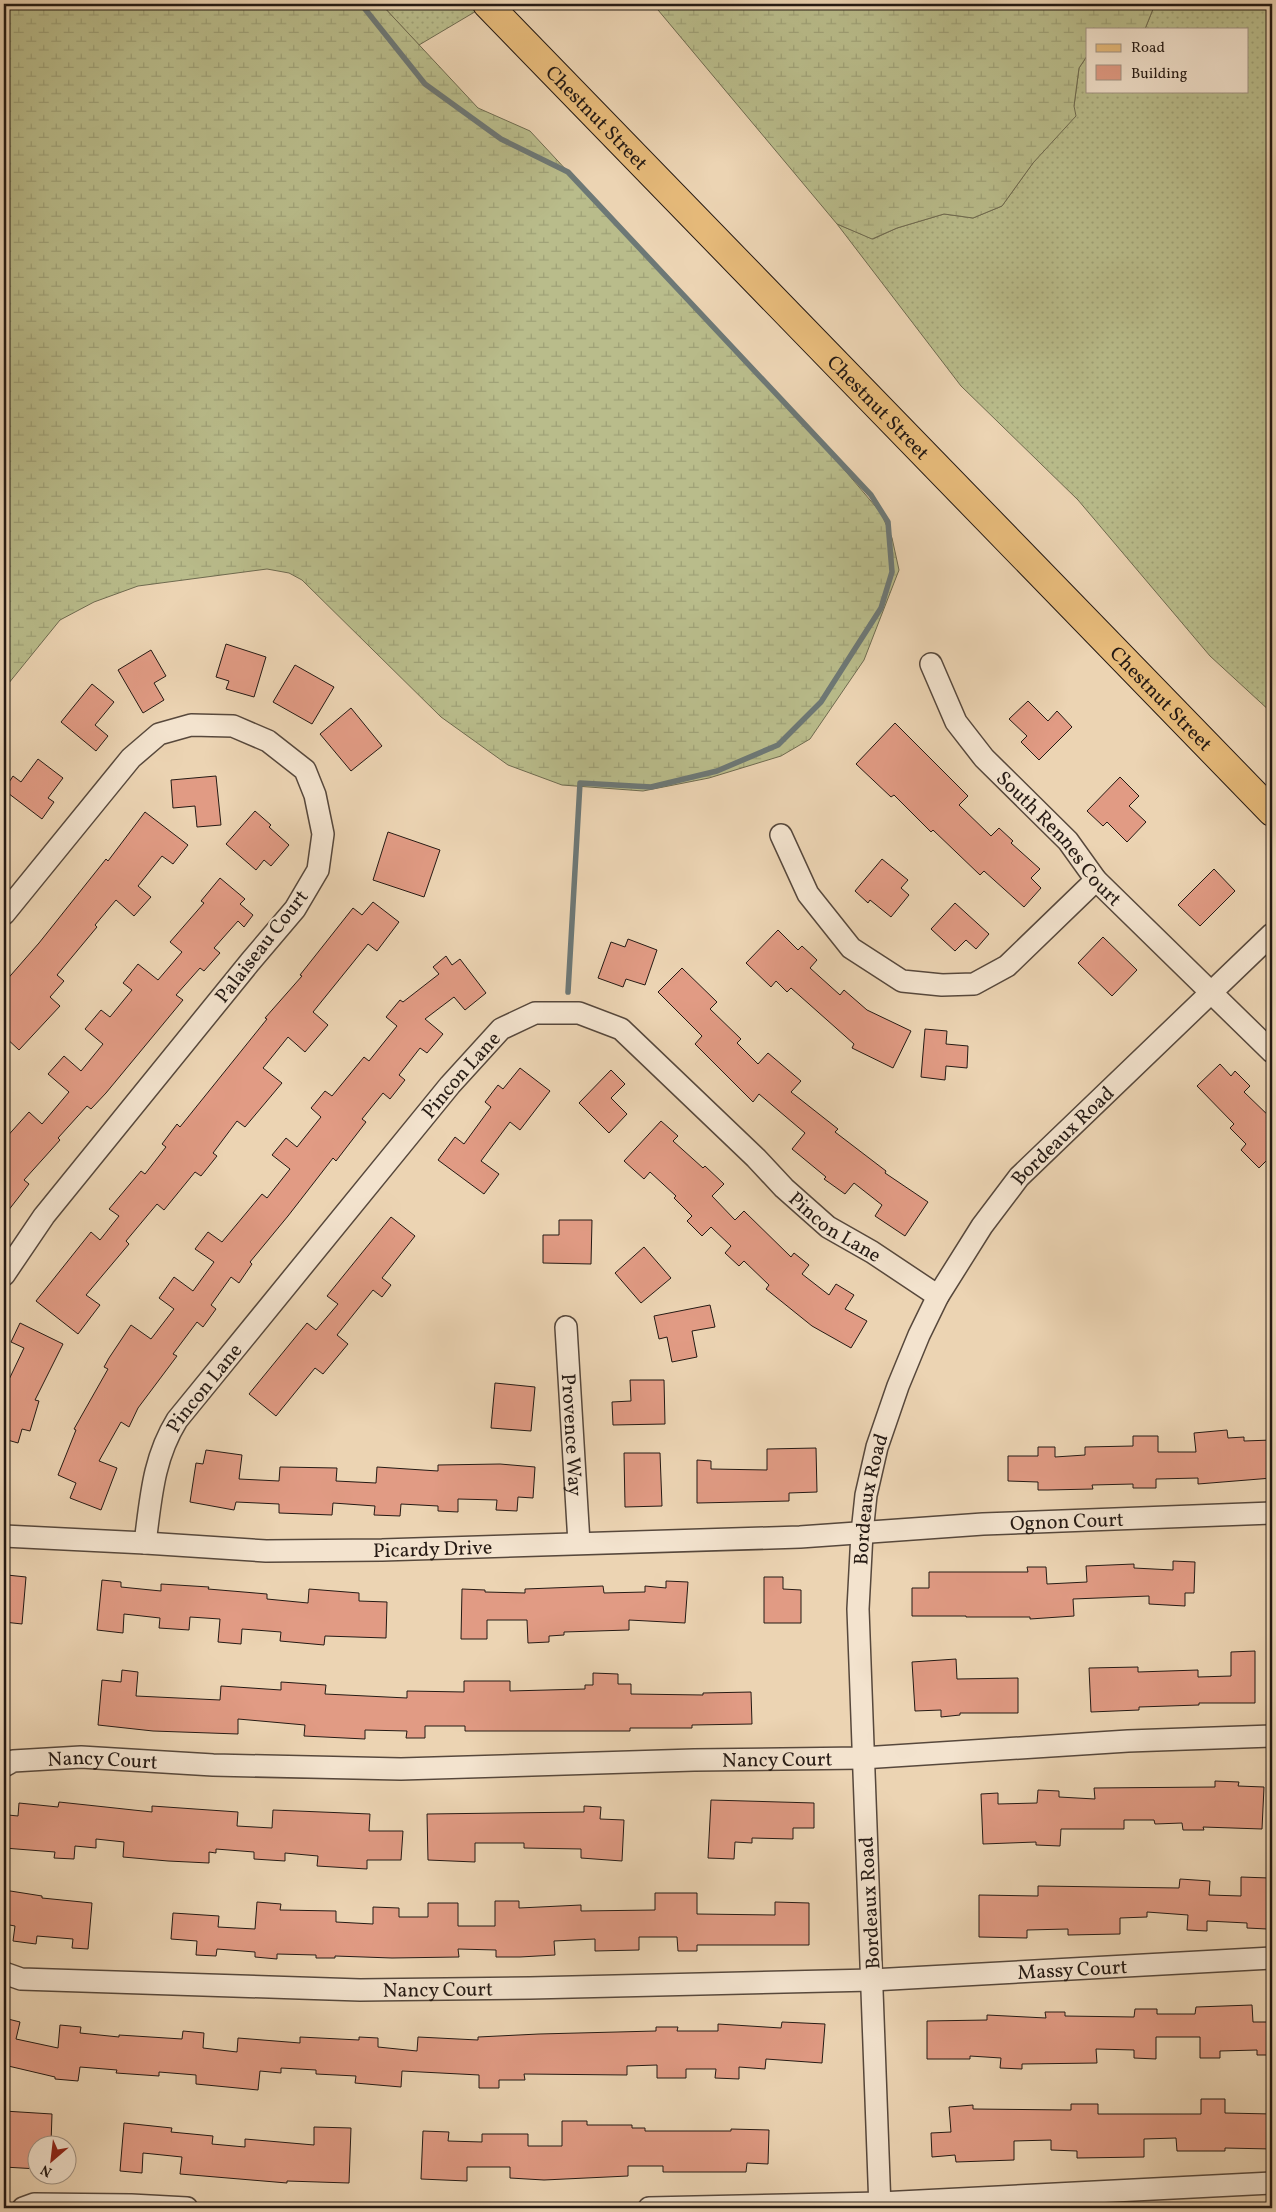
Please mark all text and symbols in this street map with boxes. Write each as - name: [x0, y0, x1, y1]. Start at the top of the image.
- legend: [1086, 28, 1248, 92]
- text: Road: [1131, 38, 1165, 59]
- street label: Chestnut Street: [538, 60, 653, 178]
- text: Building: [1131, 64, 1188, 85]
- street label: Chestnut Street: [819, 350, 935, 467]
- street label: Chestnut Street: [1102, 641, 1218, 758]
- street label: South Rennes Court: [989, 765, 1127, 914]
- street label: Palaiseau Court: [209, 885, 316, 1010]
- street label: Pincon Lane: [416, 1026, 508, 1126]
- street label: Bordeaux Road: [1005, 1081, 1121, 1192]
- street label: Pincon Lane: [781, 1186, 886, 1270]
- street label: Pincon Lane: [160, 1338, 250, 1438]
- street label: Provence Way: [553, 1373, 588, 1497]
- street label: Bordeaux Road: [848, 1430, 897, 1566]
- street label: Ognon Court: [1010, 1507, 1124, 1539]
- street label: Picardy Drive: [373, 1535, 493, 1566]
- street label: Nancy Court: [47, 1745, 158, 1778]
- street label: Nancy Court: [722, 1746, 833, 1776]
- street label: Bordeaux Road: [854, 1836, 888, 1970]
- street label: Massy Court: [1017, 1954, 1128, 1988]
- street label: Nancy Court: [382, 1976, 493, 2006]
- north arrow: [28, 2134, 78, 2184]
- text: N: [38, 2159, 56, 2181]

